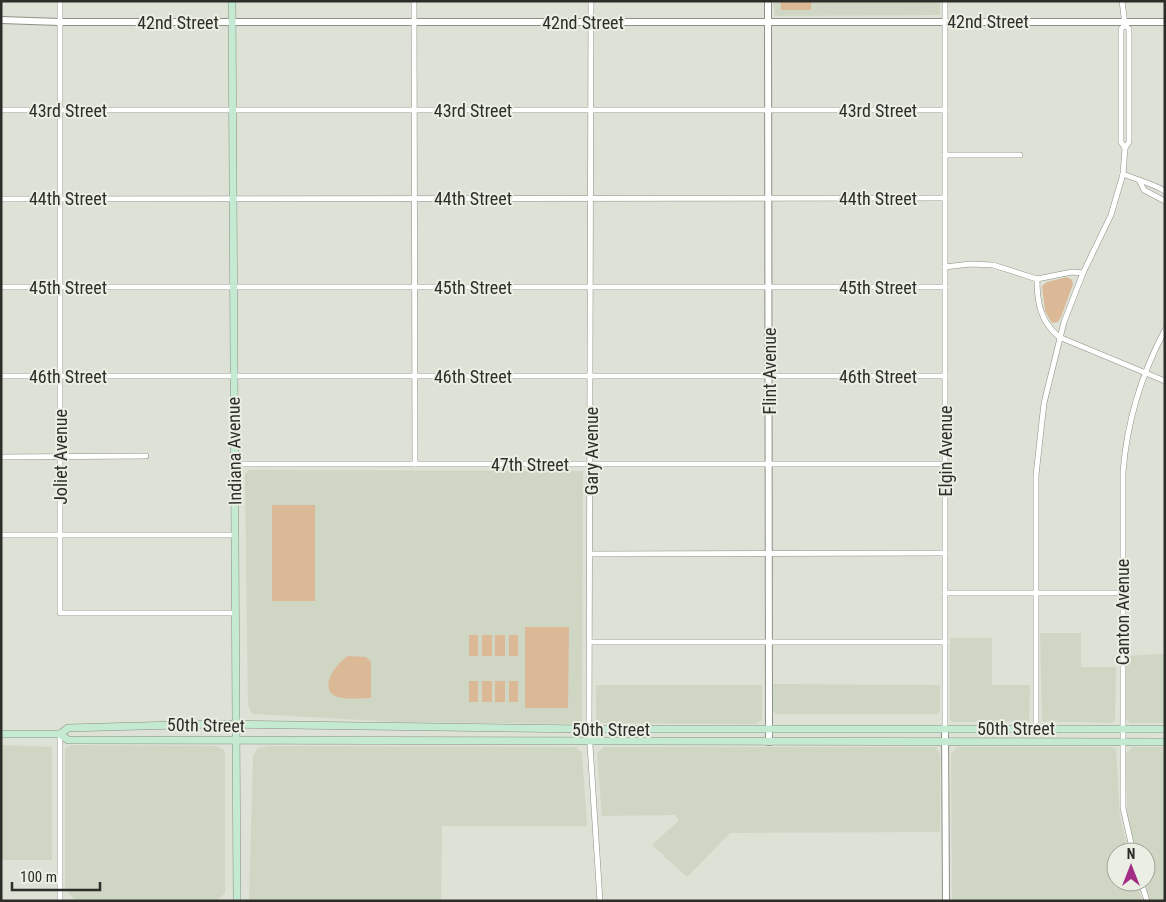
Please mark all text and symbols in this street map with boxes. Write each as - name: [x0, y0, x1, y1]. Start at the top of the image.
- street label: 42nd Street: [947, 11, 1029, 32]
- street label: 42nd Street: [137, 12, 219, 33]
- street label: 42nd Street: [542, 12, 624, 33]
- street label: 43rd Street: [29, 100, 107, 121]
- street label: 43rd Street: [434, 100, 512, 121]
- street label: 43rd Street: [839, 100, 917, 121]
- street label: 44th Street: [29, 188, 107, 209]
- street label: 44th Street: [434, 188, 512, 209]
- street label: 44th Street: [839, 188, 917, 209]
- street label: 45th Street: [29, 277, 107, 298]
- street label: 45th Street: [434, 277, 512, 298]
- street label: 45th Street: [839, 277, 917, 298]
- street label: Flint Avenue: [759, 328, 780, 414]
- street label: 46th Street: [29, 366, 107, 387]
- street label: 46th Street: [434, 366, 512, 387]
- street label: 46th Street: [839, 366, 917, 387]
- street label: Indiana Avenue: [223, 397, 245, 505]
- street label: Elgin Avenue: [935, 406, 956, 496]
- street label: Gary Avenue: [581, 407, 602, 495]
- street label: Joliet Avenue: [50, 409, 71, 505]
- street label: 47th Street: [491, 454, 569, 475]
- street label: Canton Avenue: [1112, 559, 1133, 665]
- street label: 50th Street: [167, 714, 245, 736]
- street label: 50th Street: [977, 718, 1055, 739]
- street label: 50th Street: [572, 719, 650, 740]
- north arrow: [1106, 842, 1156, 892]
- text: N: [1127, 846, 1135, 862]
- scale bar: [12, 860, 100, 892]
- text: 100 m: [20, 868, 57, 886]

